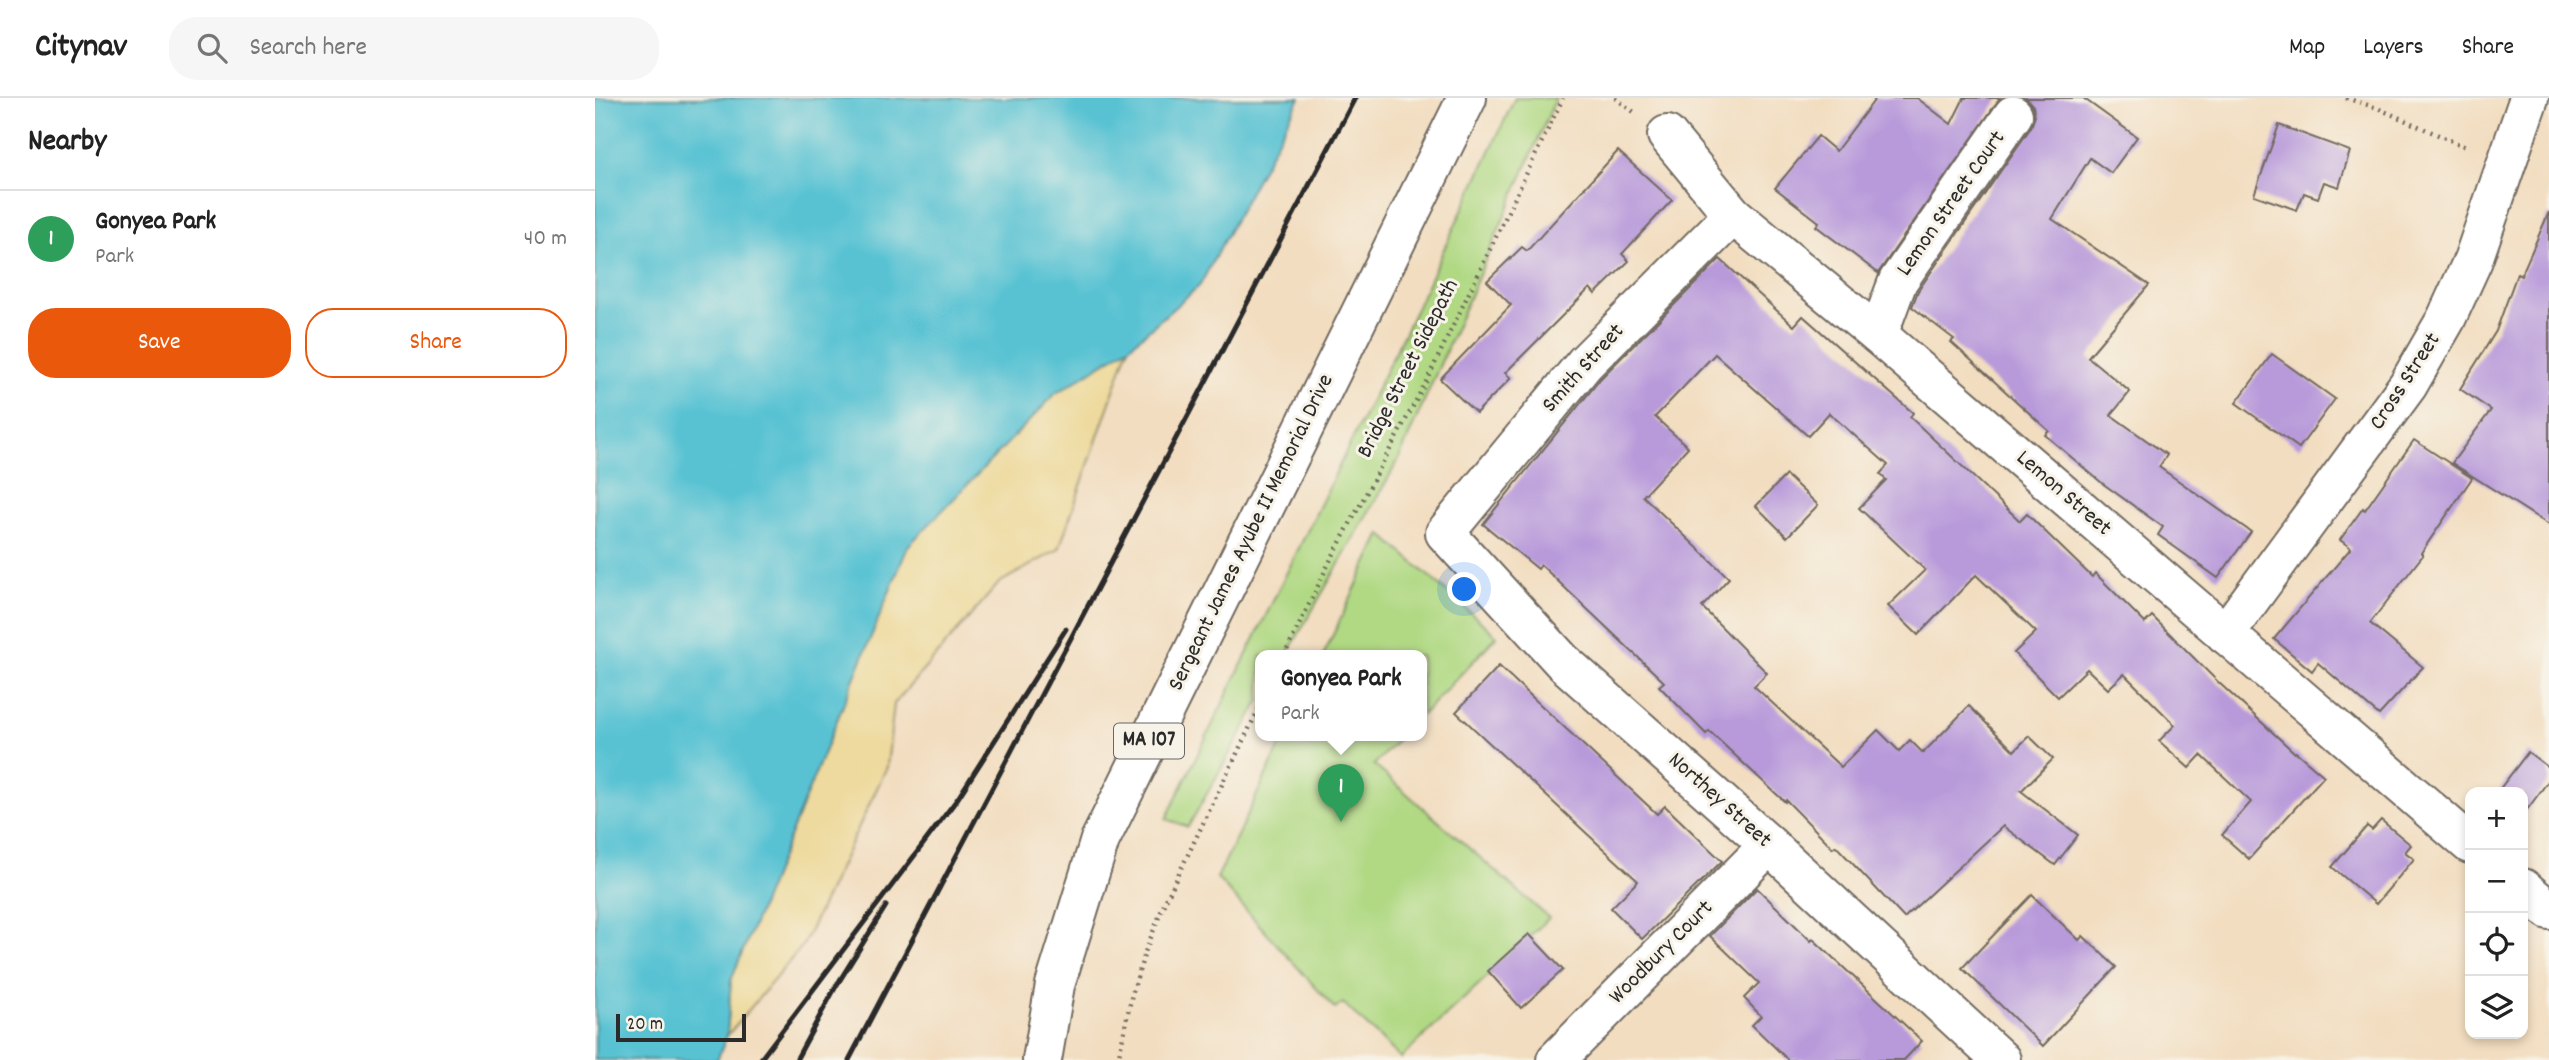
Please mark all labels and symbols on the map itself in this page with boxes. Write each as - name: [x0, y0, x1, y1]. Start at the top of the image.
- street label: Lemon Street Court: [1889, 124, 2015, 284]
- street label: Bridge Street Sidepath: [1350, 274, 1468, 464]
- street label: Smith Street: [1535, 317, 1633, 421]
- street label: Cross Street: [2362, 327, 2450, 437]
- street label: Sergeant James Ayube II Memorial Drive: [1161, 369, 1343, 697]
- street label: Lemon Street: [2008, 443, 2118, 545]
- your location: [1447, 572, 1481, 606]
- road number: MA 107: [1114, 724, 1184, 758]
- street label: Northey Street: [1660, 745, 1778, 857]
- pin: 1: [1318, 764, 1364, 822]
- street label: Woodbury Court: [1602, 893, 1722, 1013]
- scale bar: [616, 1011, 745, 1043]

